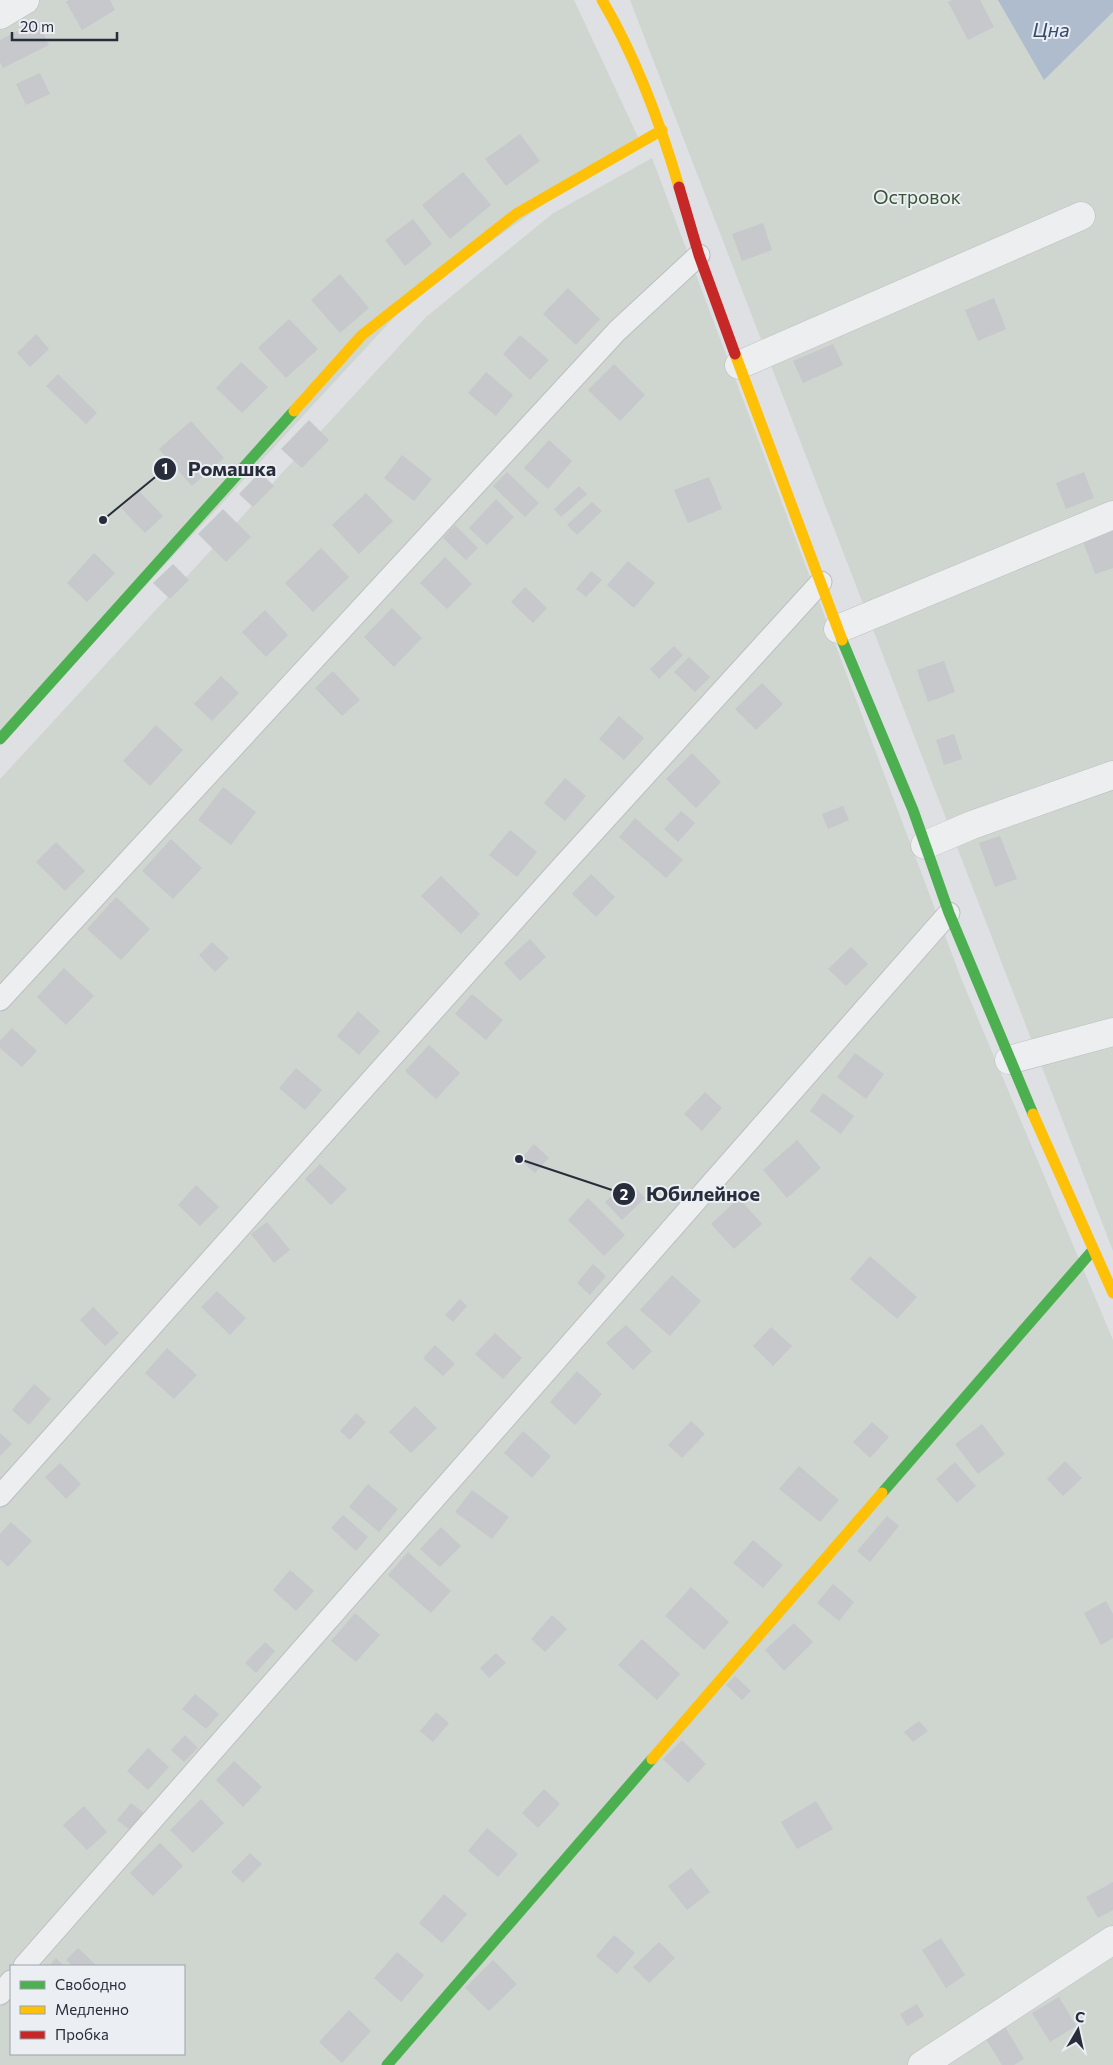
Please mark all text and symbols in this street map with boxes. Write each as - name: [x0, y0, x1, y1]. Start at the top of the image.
- scale bar: [12, 10, 118, 42]
- text: 20 m: [20, 17, 54, 35]
- water label: Цна: [1032, 17, 1070, 41]
- park label: Островок: [873, 185, 961, 208]
- callout: Ромашка: [152, 451, 286, 486]
- text: Ромашка: [188, 456, 276, 480]
- text: 1: [162, 459, 168, 477]
- callout: Юбилейное: [611, 1177, 770, 1212]
- text: Юбилейное: [646, 1181, 760, 1205]
- text: 2: [620, 1185, 628, 1203]
- legend: [10, 1965, 185, 2055]
- text: Свободно: [55, 1975, 126, 1993]
- text: Медленно: [55, 2000, 129, 2018]
- north arrow: [1053, 2005, 1103, 2055]
- text: С: [1074, 2008, 1086, 2026]
- text: Пробка: [55, 2025, 109, 2043]

